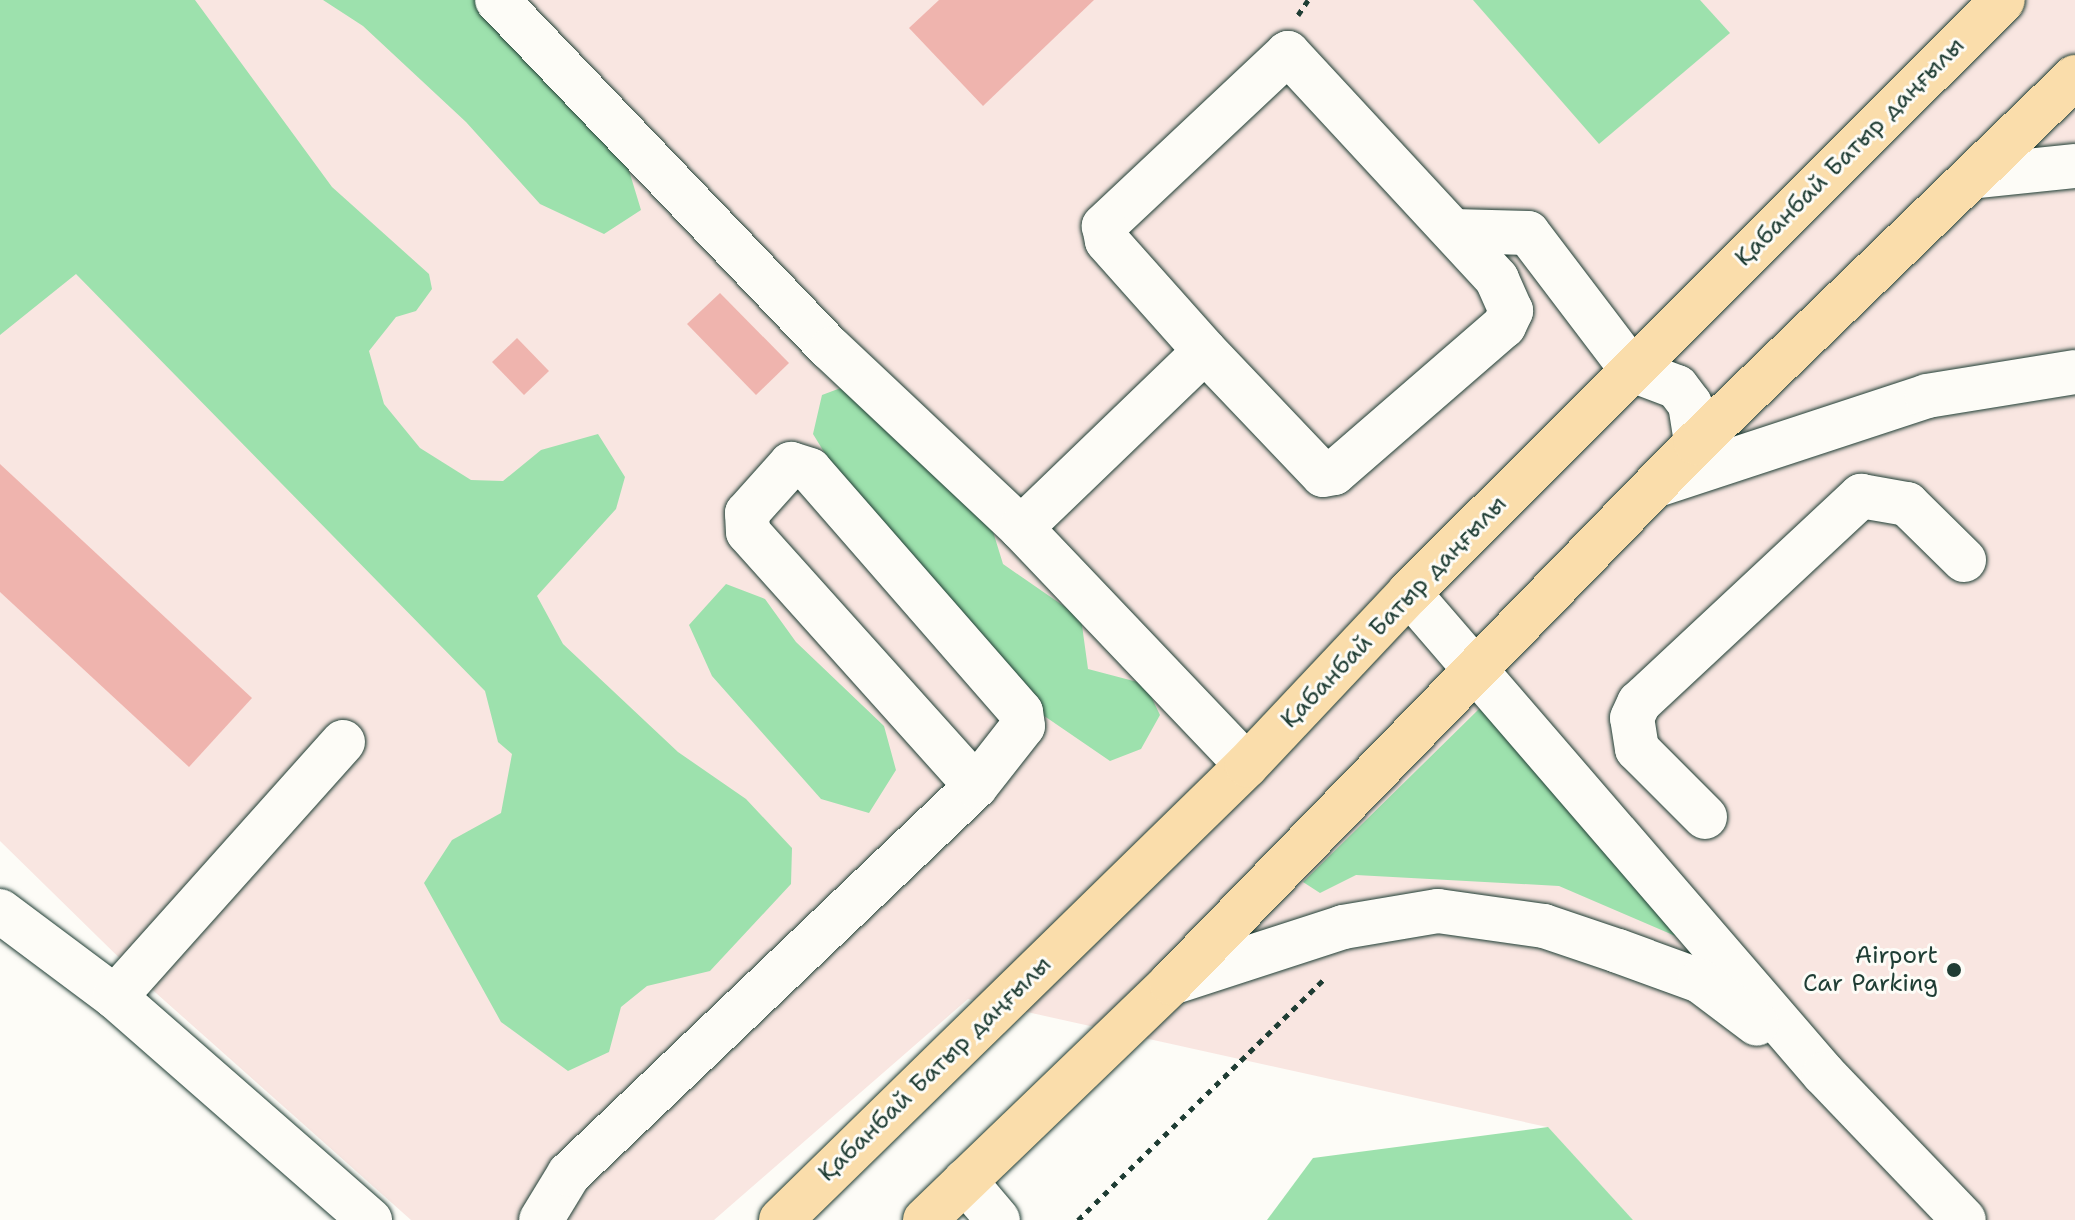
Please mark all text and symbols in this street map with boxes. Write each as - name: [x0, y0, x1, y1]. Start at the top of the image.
- street label: Қабанбай Батыр даңғылы: [1729, 31, 1971, 273]
- street label: Қабанбай Батыр даңғылы: [1275, 490, 1513, 734]
- place label: Airport Car Parking: [1803, 942, 1938, 998]
- street label: Қабанбай Батыр даңғылы: [813, 950, 1057, 1188]
- marker: Airport Car Parking: [1945, 961, 1963, 979]

